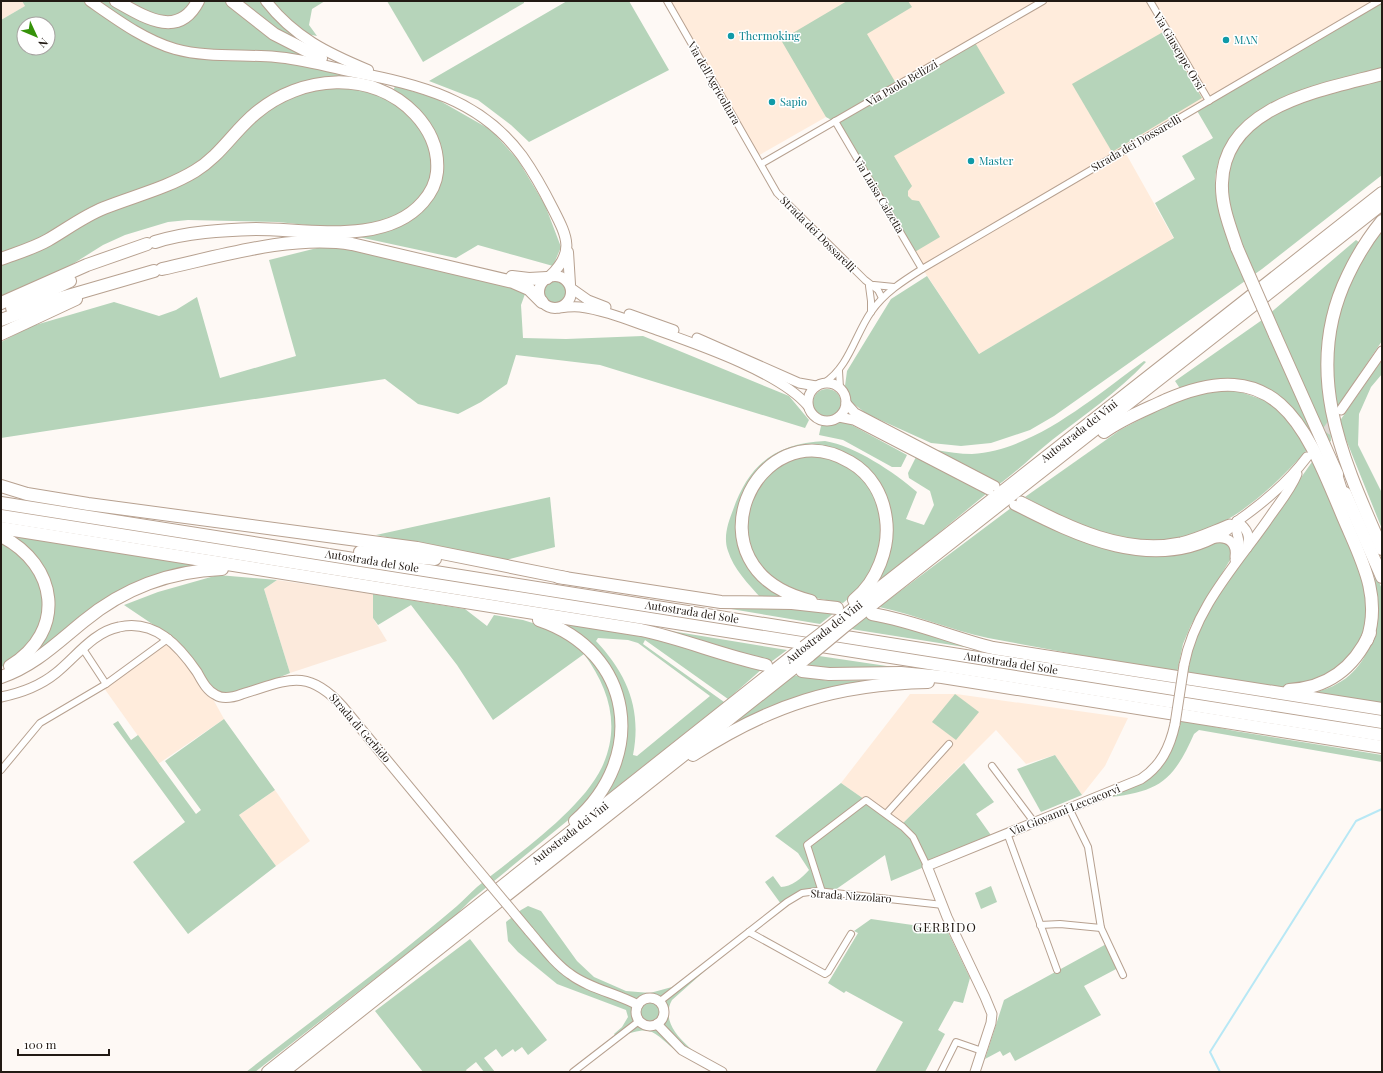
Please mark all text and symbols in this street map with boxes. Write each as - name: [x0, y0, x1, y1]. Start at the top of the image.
- street label: Via Giuseppe Orsi: [1150, 8, 1209, 92]
- north arrow: [16, 16, 56, 56]
- place label: Thermoking: [739, 28, 800, 43]
- marker: Thermoking: [726, 31, 736, 41]
- place label: MAN: [1234, 32, 1258, 47]
- text: N: [35, 35, 52, 51]
- marker: MAN: [1221, 35, 1231, 45]
- street label: Via dell'Agricoltura: [684, 38, 745, 127]
- street label: Via Paolo Belizzi: [862, 56, 940, 110]
- place label: Sapio: [780, 94, 807, 109]
- marker: Sapio: [767, 97, 777, 107]
- street label: Strada dei Dossarelli: [1088, 111, 1184, 174]
- street label: Via Luisa Calzetta: [850, 153, 908, 236]
- place label: Master: [979, 153, 1013, 168]
- marker: Master: [966, 156, 976, 166]
- street label: Strada dei Dossarelli: [777, 192, 860, 275]
- street label: Autostrada dei Vini: [1036, 396, 1120, 466]
- street label: Autostrada del Sole: [323, 546, 421, 575]
- street label: Autostrada del Sole: [643, 597, 741, 626]
- street label: Autostrada dei Vini: [781, 597, 865, 667]
- street label: Autostrada del Sole: [962, 648, 1060, 677]
- street label: Strada di Gerbido: [326, 690, 395, 765]
- street label: Via Giovanni Leccacorvi: [1006, 781, 1122, 839]
- street label: Autostrada dei Vini: [527, 798, 611, 868]
- street label: Strada Nizzolaro: [810, 885, 892, 906]
- district label: GERBIDO: [913, 918, 977, 935]
- scale bar: [18, 1031, 109, 1057]
- text: 100 m: [24, 1036, 57, 1052]

